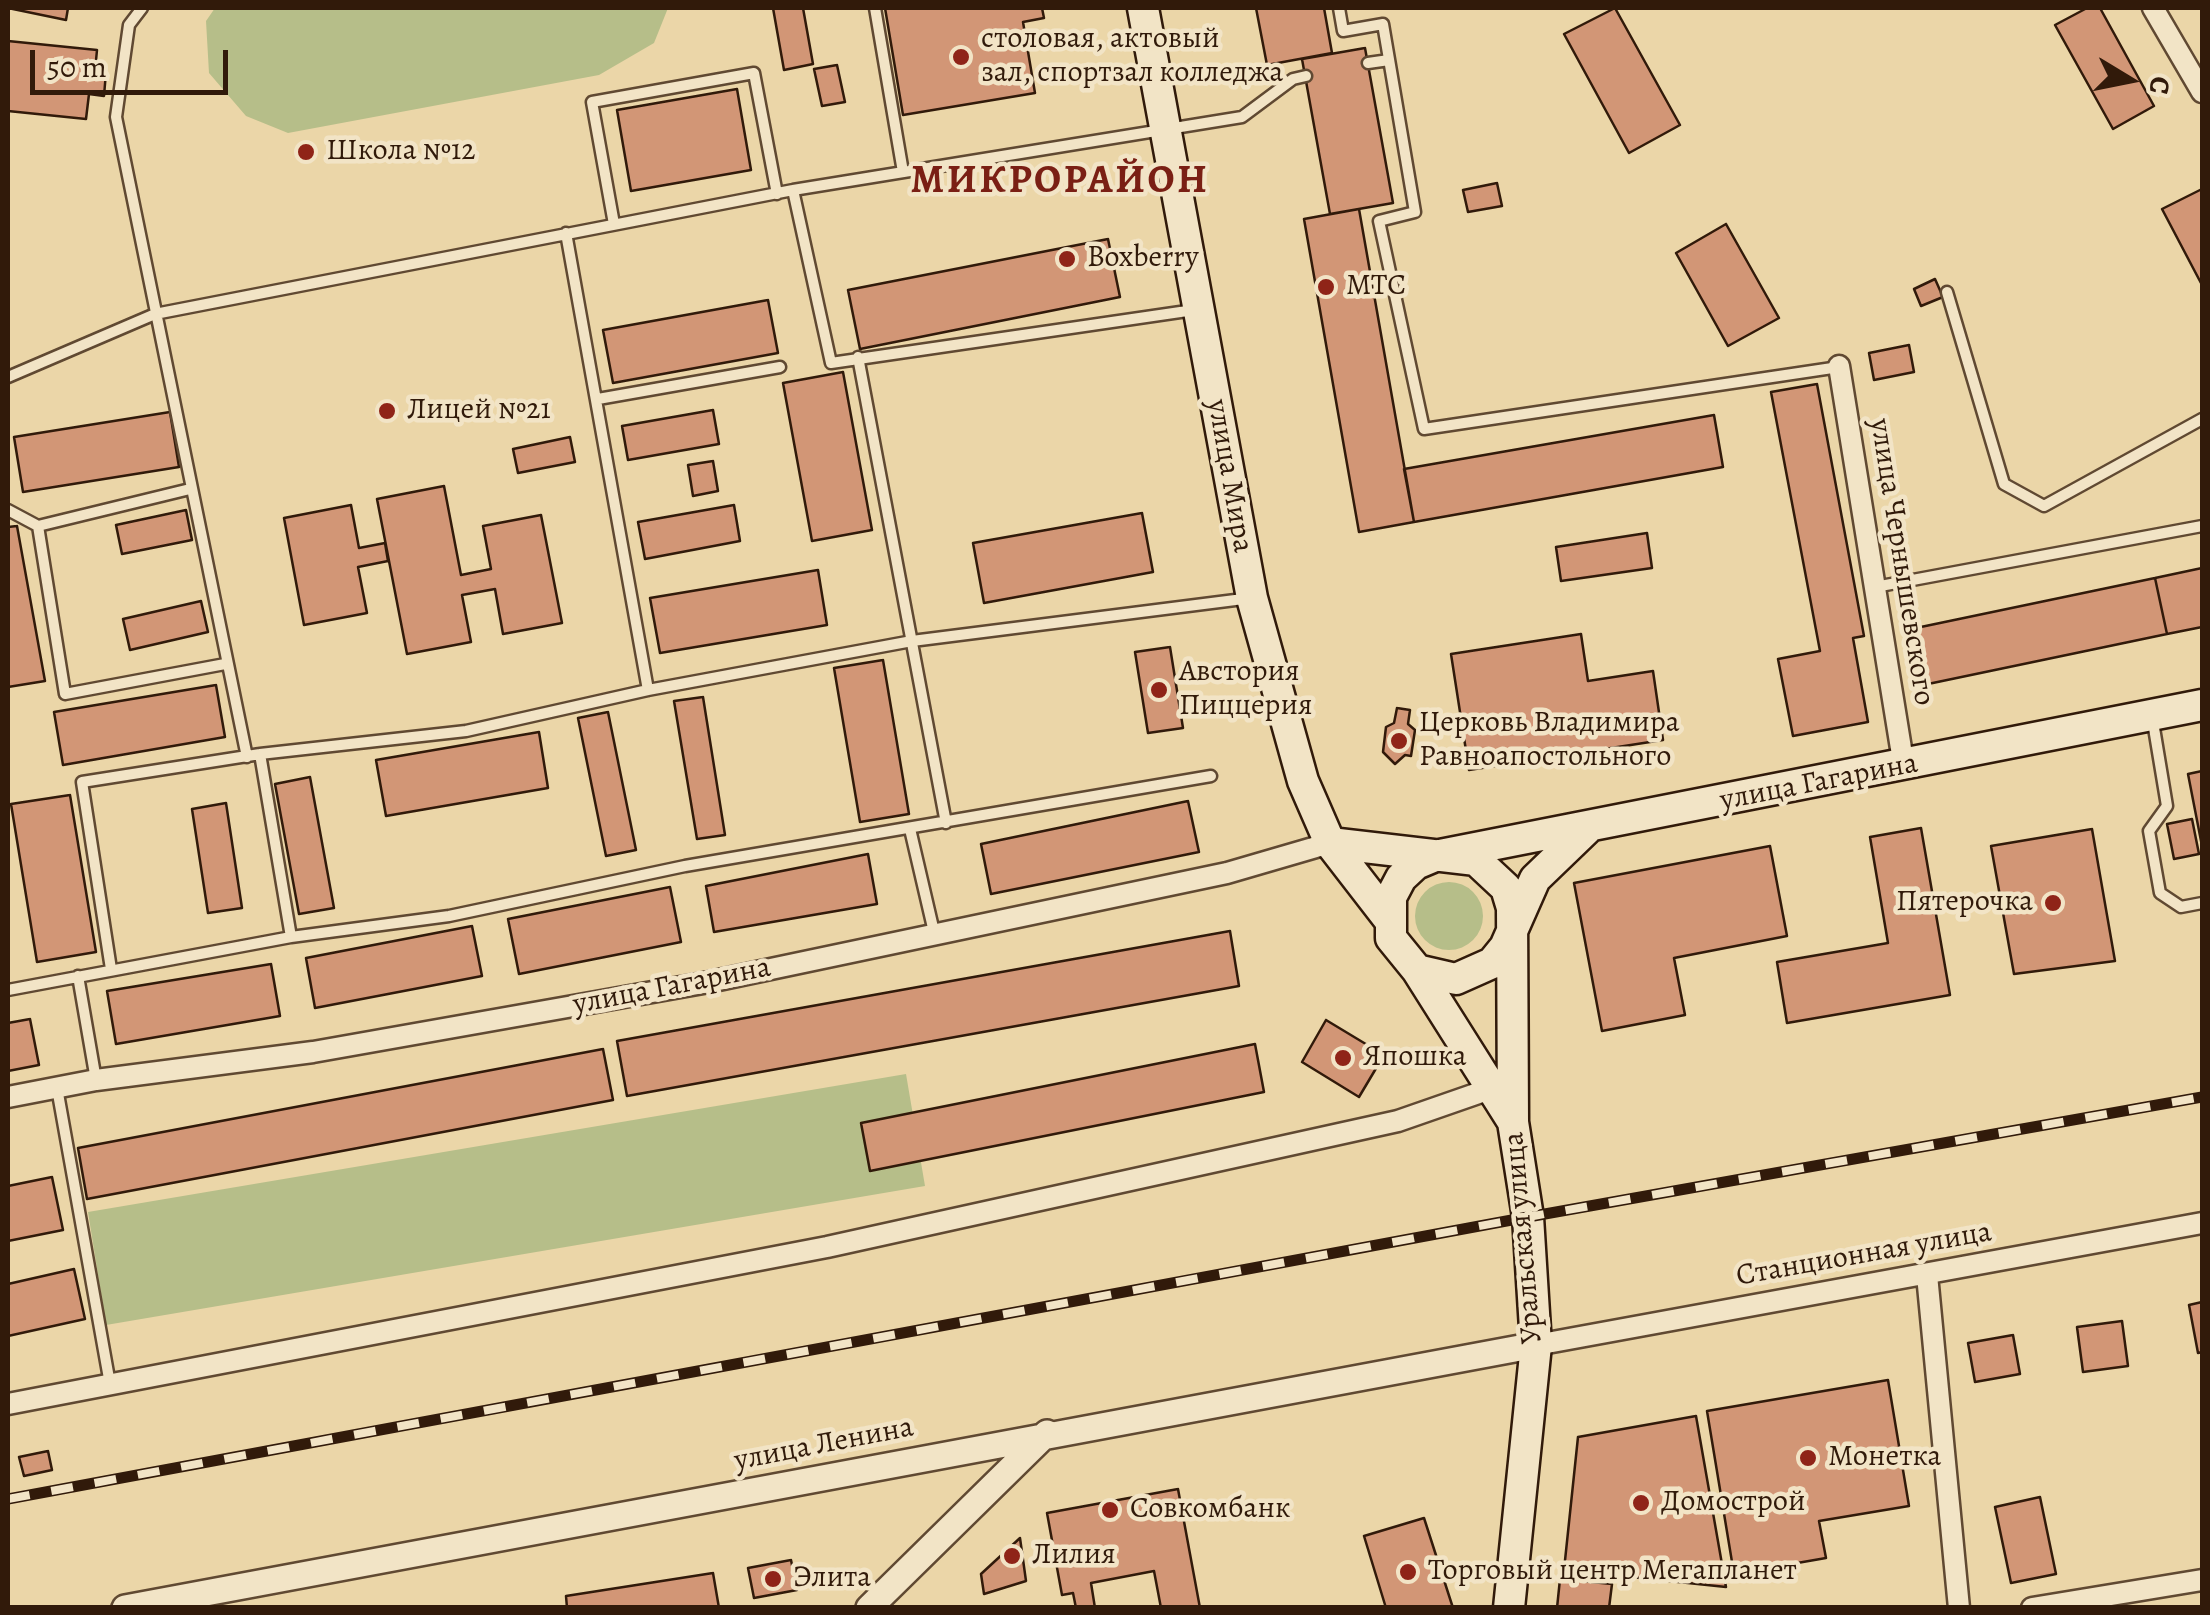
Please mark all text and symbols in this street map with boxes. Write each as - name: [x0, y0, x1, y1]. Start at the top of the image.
- place label: столовая, актовый зал, спортзал колледжа: [981, 22, 1283, 92]
- scale bar: [35, 30, 232, 92]
- north arrow: [2080, 30, 2180, 130]
- marker: столовая, актовый зал, спортзал колледжа: [950, 46, 972, 68]
- text: 50 m: [47, 47, 107, 87]
- text: С: [2139, 73, 2180, 97]
- place label: Школа №12: [326, 134, 476, 170]
- marker: Школа №12: [295, 141, 317, 163]
- district label: МИКРОРАЙОН: [911, 158, 1209, 206]
- place label: Boxberry: [1087, 241, 1199, 277]
- marker: Boxberry: [1056, 248, 1078, 270]
- place label: МТС: [1346, 269, 1406, 305]
- marker: МТС: [1315, 276, 1337, 298]
- place label: Лицей №21: [407, 393, 551, 429]
- street label: улица Мира: [1198, 397, 1260, 555]
- marker: Лицей №21: [376, 400, 398, 422]
- street label: улица Чернышевского: [1861, 416, 1941, 708]
- place label: Австория Пиццерия: [1179, 655, 1312, 726]
- marker: Австория Пиццерия: [1148, 679, 1170, 701]
- place label: Церковь Владимира Равноапостольного: [1419, 706, 1679, 776]
- marker: Церковь Владимира Равноапостольного: [1388, 730, 1410, 752]
- street label: улица Гагарина: [1717, 746, 1921, 820]
- place label: Пятерочка: [1896, 885, 2033, 921]
- marker: Пятерочка: [2042, 892, 2064, 914]
- street label: улица Гагарина: [570, 950, 774, 1024]
- place label: Япошка: [1363, 1040, 1467, 1076]
- marker: Япошка: [1332, 1047, 1354, 1069]
- street label: Уральская улица: [1497, 1131, 1551, 1345]
- street label: Станционная улица: [1734, 1215, 1994, 1295]
- street label: улица Ленина: [731, 1410, 917, 1480]
- place label: Монетка: [1828, 1440, 1941, 1476]
- marker: Монетка: [1797, 1447, 1819, 1469]
- place label: Домострой: [1661, 1485, 1805, 1521]
- place label: Совкомбанк: [1130, 1492, 1290, 1528]
- marker: Домострой: [1630, 1492, 1652, 1514]
- marker: Совкомбанк: [1099, 1499, 1121, 1521]
- place label: Лилия: [1032, 1538, 1116, 1574]
- marker: Лилия: [1001, 1545, 1023, 1567]
- place label: Торговый центр Мегапланет: [1428, 1554, 1797, 1590]
- place label: Элита: [793, 1561, 871, 1597]
- marker: Торговый центр Мегапланет: [1397, 1561, 1419, 1583]
- marker: Элита: [762, 1568, 784, 1590]

